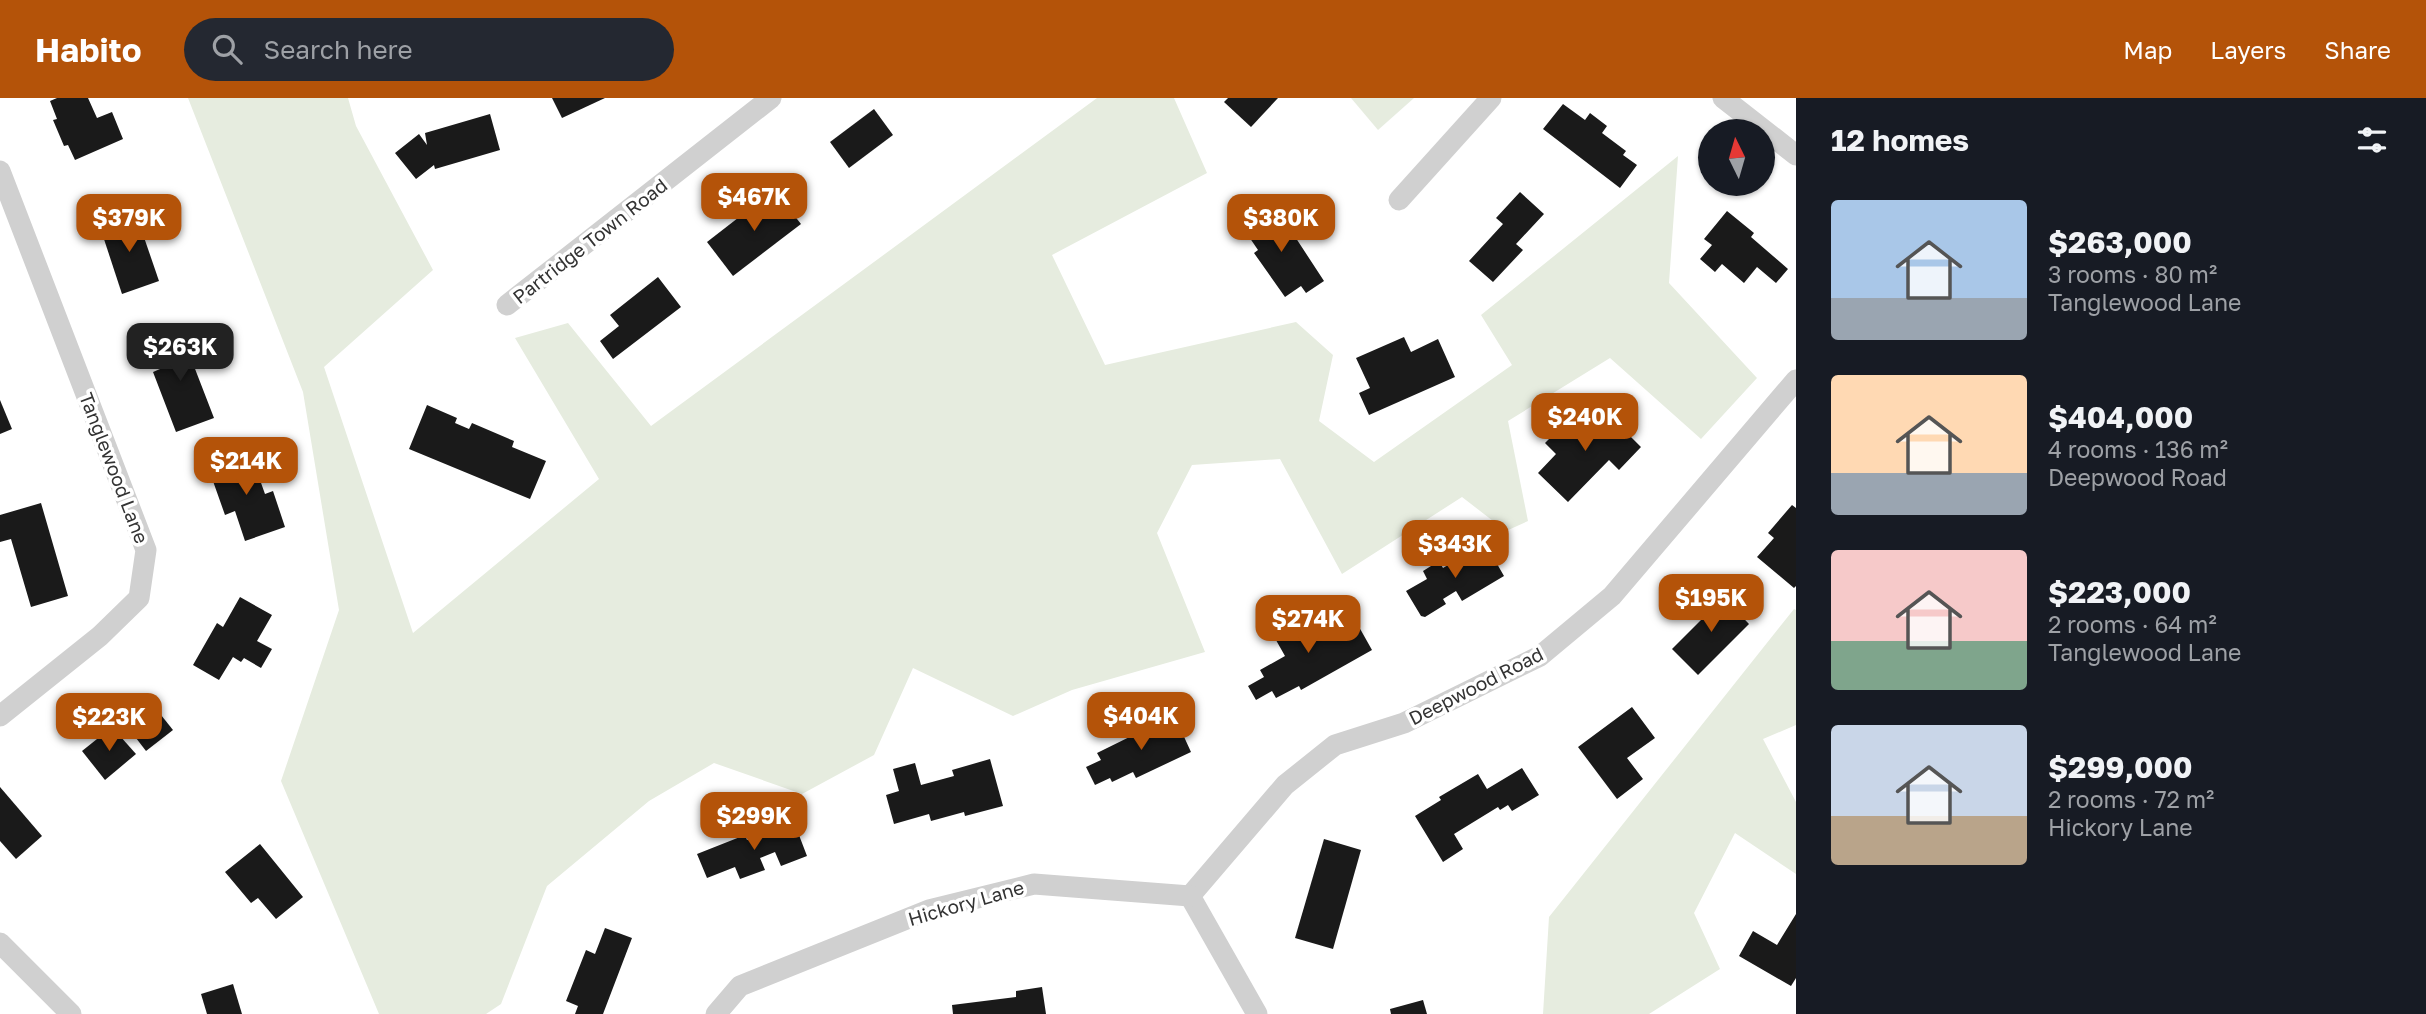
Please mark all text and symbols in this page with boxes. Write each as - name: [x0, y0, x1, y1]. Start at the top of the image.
- search box: [184, 18, 674, 81]
- text: Habito: [35, 30, 142, 69]
- icon: search: [208, 30, 246, 68]
- text: Search here: [264, 34, 413, 65]
- text: Map: [2123, 35, 2172, 64]
- text: Layers: [2210, 35, 2286, 64]
- text: Share: [2324, 35, 2391, 64]
- north arrow: [1698, 119, 1774, 196]
- map controls: [1698, 119, 1775, 196]
- icon: filters: [2353, 121, 2391, 159]
- text: 12 homes: [1831, 122, 1969, 158]
- street label: Partridge Town Road: [508, 173, 672, 308]
- pin: $467K: [705, 174, 803, 233]
- text: $467K: [717, 182, 791, 210]
- pin: $379K: [80, 194, 178, 254]
- pin: $380K: [1232, 194, 1330, 254]
- text: $379K: [92, 203, 166, 231]
- text: $380K: [1243, 203, 1319, 231]
- text: $263,000: [2048, 224, 2192, 260]
- icon: home: [1887, 228, 1971, 312]
- text: 3 rooms · 80 m²: [2048, 260, 2217, 288]
- text: Tanglewood Lane: [2048, 288, 2241, 316]
- pin: $263K: [131, 324, 229, 383]
- text: $263K: [143, 332, 217, 360]
- street label: Tanglewood Lane: [75, 389, 154, 547]
- pin: $240K: [1536, 394, 1634, 453]
- text: $404,000: [2048, 399, 2193, 435]
- text: $240K: [1547, 402, 1623, 430]
- icon: home: [1887, 403, 1971, 487]
- text: 4 rooms · 136 m²: [2048, 435, 2228, 463]
- pin: $214K: [197, 438, 295, 497]
- text: $214K: [210, 446, 282, 474]
- text: Deepwood Road: [2048, 463, 2227, 491]
- pin: $343K: [1406, 520, 1504, 580]
- text: $343K: [1418, 529, 1492, 557]
- pin: $195K: [1662, 574, 1760, 634]
- text: $223,000: [2048, 574, 2191, 610]
- icon: home: [1887, 578, 1971, 662]
- text: $195K: [1675, 583, 1747, 611]
- pin: $274K: [1259, 596, 1357, 655]
- text: $274K: [1271, 604, 1345, 632]
- text: 2 rooms · 64 m²: [2048, 610, 2217, 638]
- text: Tanglewood Lane: [2048, 638, 2241, 666]
- street label: Deepwood Road: [1405, 642, 1547, 729]
- pin: $404K: [1092, 692, 1190, 752]
- pin: $223K: [60, 694, 158, 753]
- text: $404K: [1103, 701, 1179, 729]
- text: $223K: [72, 702, 146, 730]
- text: $299,000: [2048, 749, 2193, 785]
- icon: home: [1887, 753, 1971, 837]
- text: 2 rooms · 72 m²: [2048, 785, 2214, 813]
- pin: $299K: [705, 792, 803, 852]
- text: $299K: [716, 801, 792, 829]
- text: Hickory Lane: [2048, 813, 2193, 841]
- street label: Hickory Lane: [905, 875, 1026, 930]

